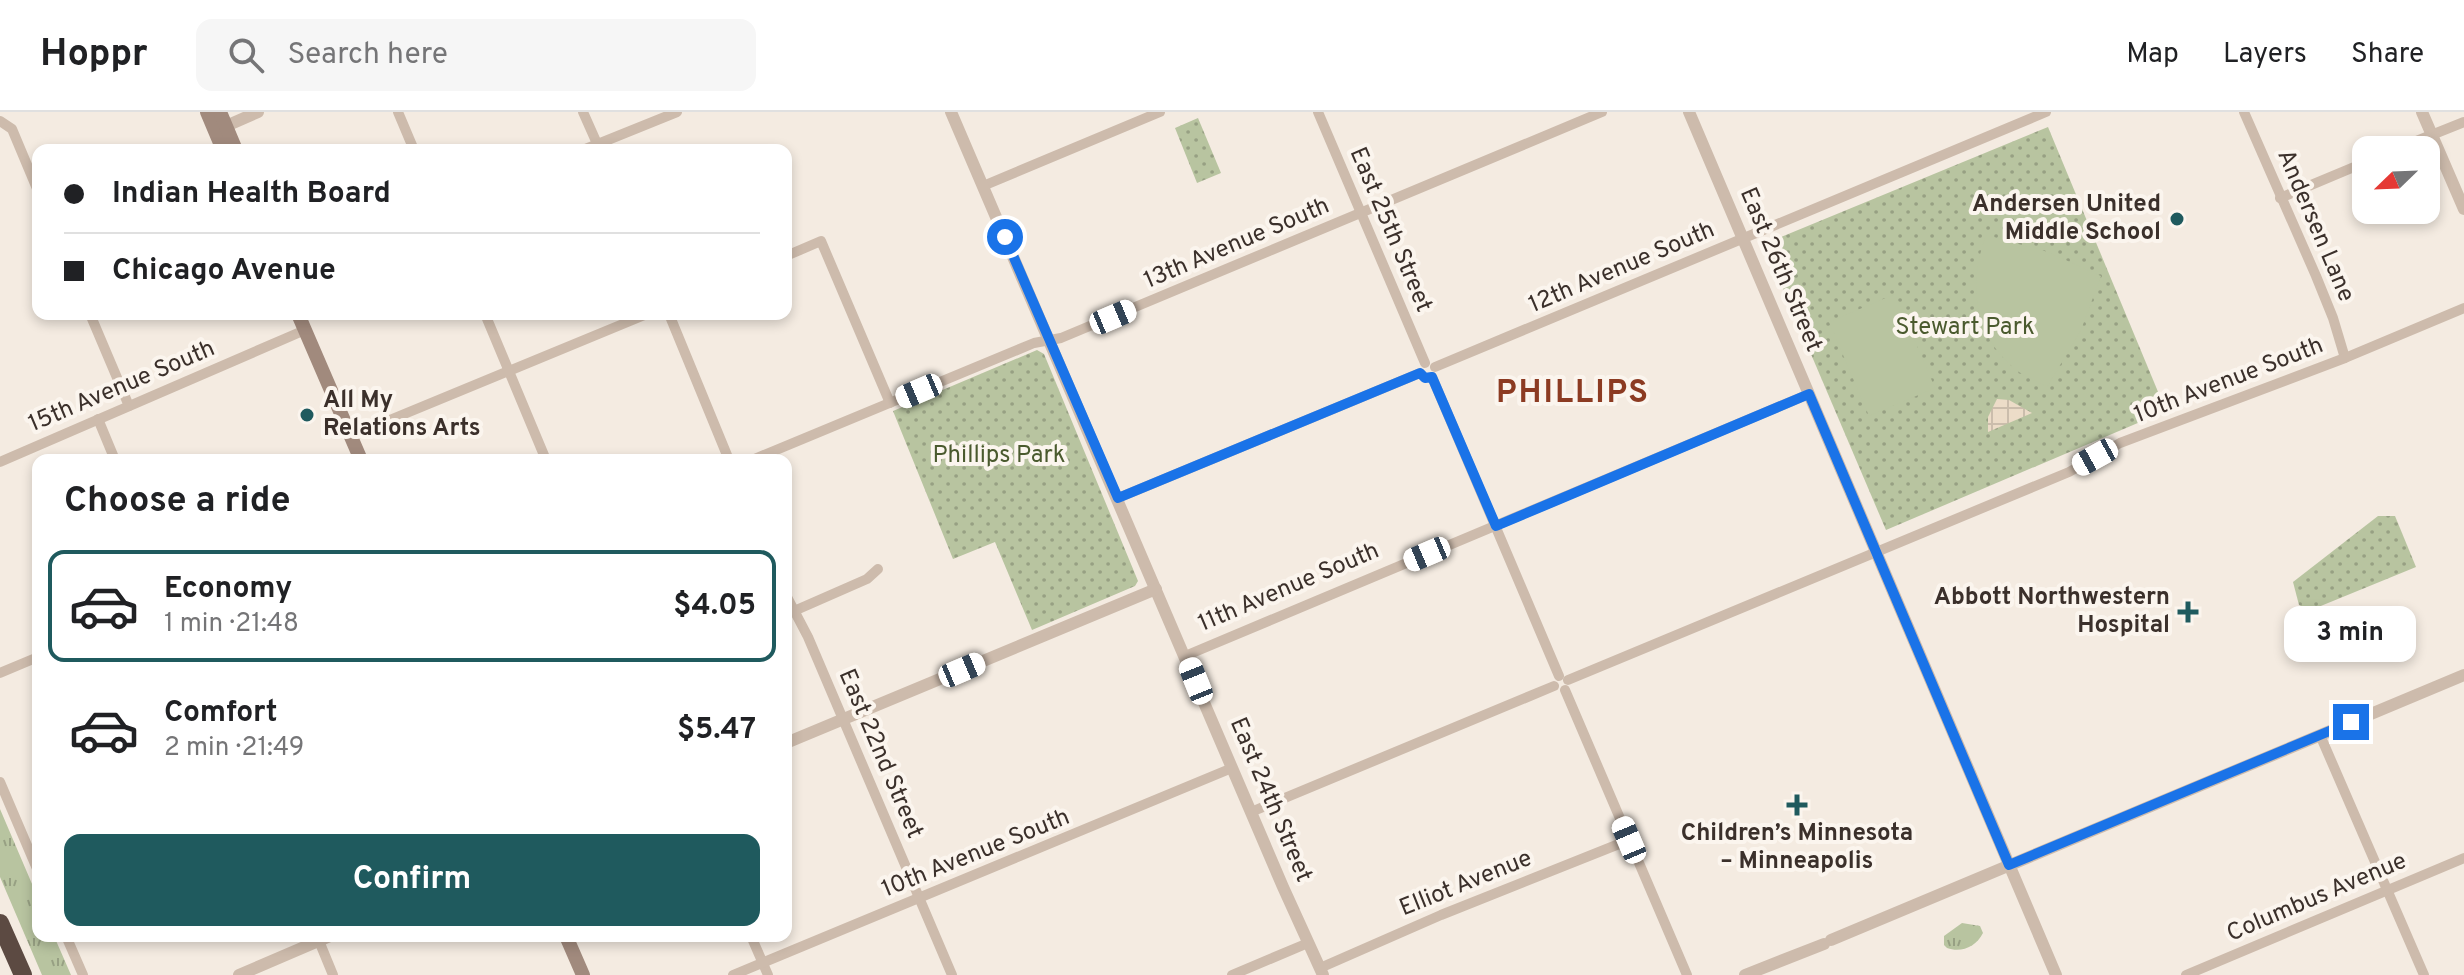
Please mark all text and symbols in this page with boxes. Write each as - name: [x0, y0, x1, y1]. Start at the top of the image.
- search box: [196, 19, 756, 91]
- text: Hoppr: [40, 31, 148, 80]
- icon: search: [224, 33, 268, 77]
- text: Search here: [288, 37, 448, 74]
- text: Map: [2126, 37, 2179, 73]
- text: Layers: [2223, 37, 2307, 73]
- text: Share: [2351, 37, 2424, 73]
- north arrow: [2352, 136, 2440, 224]
- map controls: [2352, 136, 2440, 224]
- street label: East 25th Street: [1342, 143, 1438, 317]
- street label: Andersen Lane: [2269, 145, 2361, 307]
- text: Indian Health Board: [112, 176, 391, 213]
- street label: East 26th Street: [1732, 183, 1828, 357]
- place label: Andersen United Middle School: [1972, 190, 2161, 248]
- street label: 13th Avenue South: [1140, 191, 1334, 297]
- marker: Andersen United Middle School: [2168, 210, 2186, 228]
- street label: 12th Avenue South: [1524, 215, 1720, 321]
- route start: [987, 219, 1023, 255]
- text: Chicago Avenue: [112, 253, 336, 290]
- car: [1086, 297, 1140, 337]
- park label: Stewart Park: [1895, 313, 2035, 343]
- street label: 10th Avenue South: [2130, 331, 2328, 431]
- street label: 15th Avenue South: [24, 334, 220, 440]
- car: [892, 371, 946, 411]
- district label: PHILLIPS: [1496, 374, 1650, 414]
- place label: All My Relations Arts: [323, 386, 481, 444]
- marker: All My Relations Arts: [298, 406, 316, 424]
- car: [2068, 435, 2122, 479]
- park label: Phillips Park: [932, 441, 1066, 471]
- text: Choose a ride: [64, 479, 290, 525]
- car: [1400, 534, 1454, 574]
- street label: 11th Avenue South: [1194, 536, 1384, 640]
- icon: car: [68, 570, 140, 642]
- text: Economy: [164, 571, 292, 608]
- place label: Abbott Northwestern Hospital: [1934, 583, 2170, 641]
- text: $4.05: [673, 588, 756, 625]
- marker: Abbott Northwestern Hospital: [2177, 601, 2199, 623]
- callout: 3 min: [2285, 606, 2417, 662]
- text: 1 min · 21:48: [164, 608, 299, 641]
- text: 3 min: [2316, 617, 2384, 650]
- car: [935, 650, 989, 690]
- car: [1176, 654, 1216, 708]
- street label: East 22nd Street: [831, 665, 929, 843]
- icon: car: [68, 694, 140, 766]
- text: Comfort: [164, 695, 277, 732]
- route end: [2333, 704, 2369, 740]
- text: $5.47: [677, 712, 756, 749]
- street label: East 24th Street: [1222, 713, 1318, 887]
- text: 2 min · 21:49: [164, 732, 304, 765]
- marker: Children’s Minnesota – Minneapolis: [1786, 794, 1808, 816]
- street label: 10th Avenue South: [878, 803, 1074, 905]
- car: [1609, 813, 1649, 867]
- place label: Children’s Minnesota – Minneapolis: [1681, 819, 1913, 877]
- button: Confirm: [64, 834, 760, 926]
- street label: Elliot Avenue: [1395, 844, 1537, 924]
- street label: Columbus Avenue: [2223, 847, 2411, 949]

